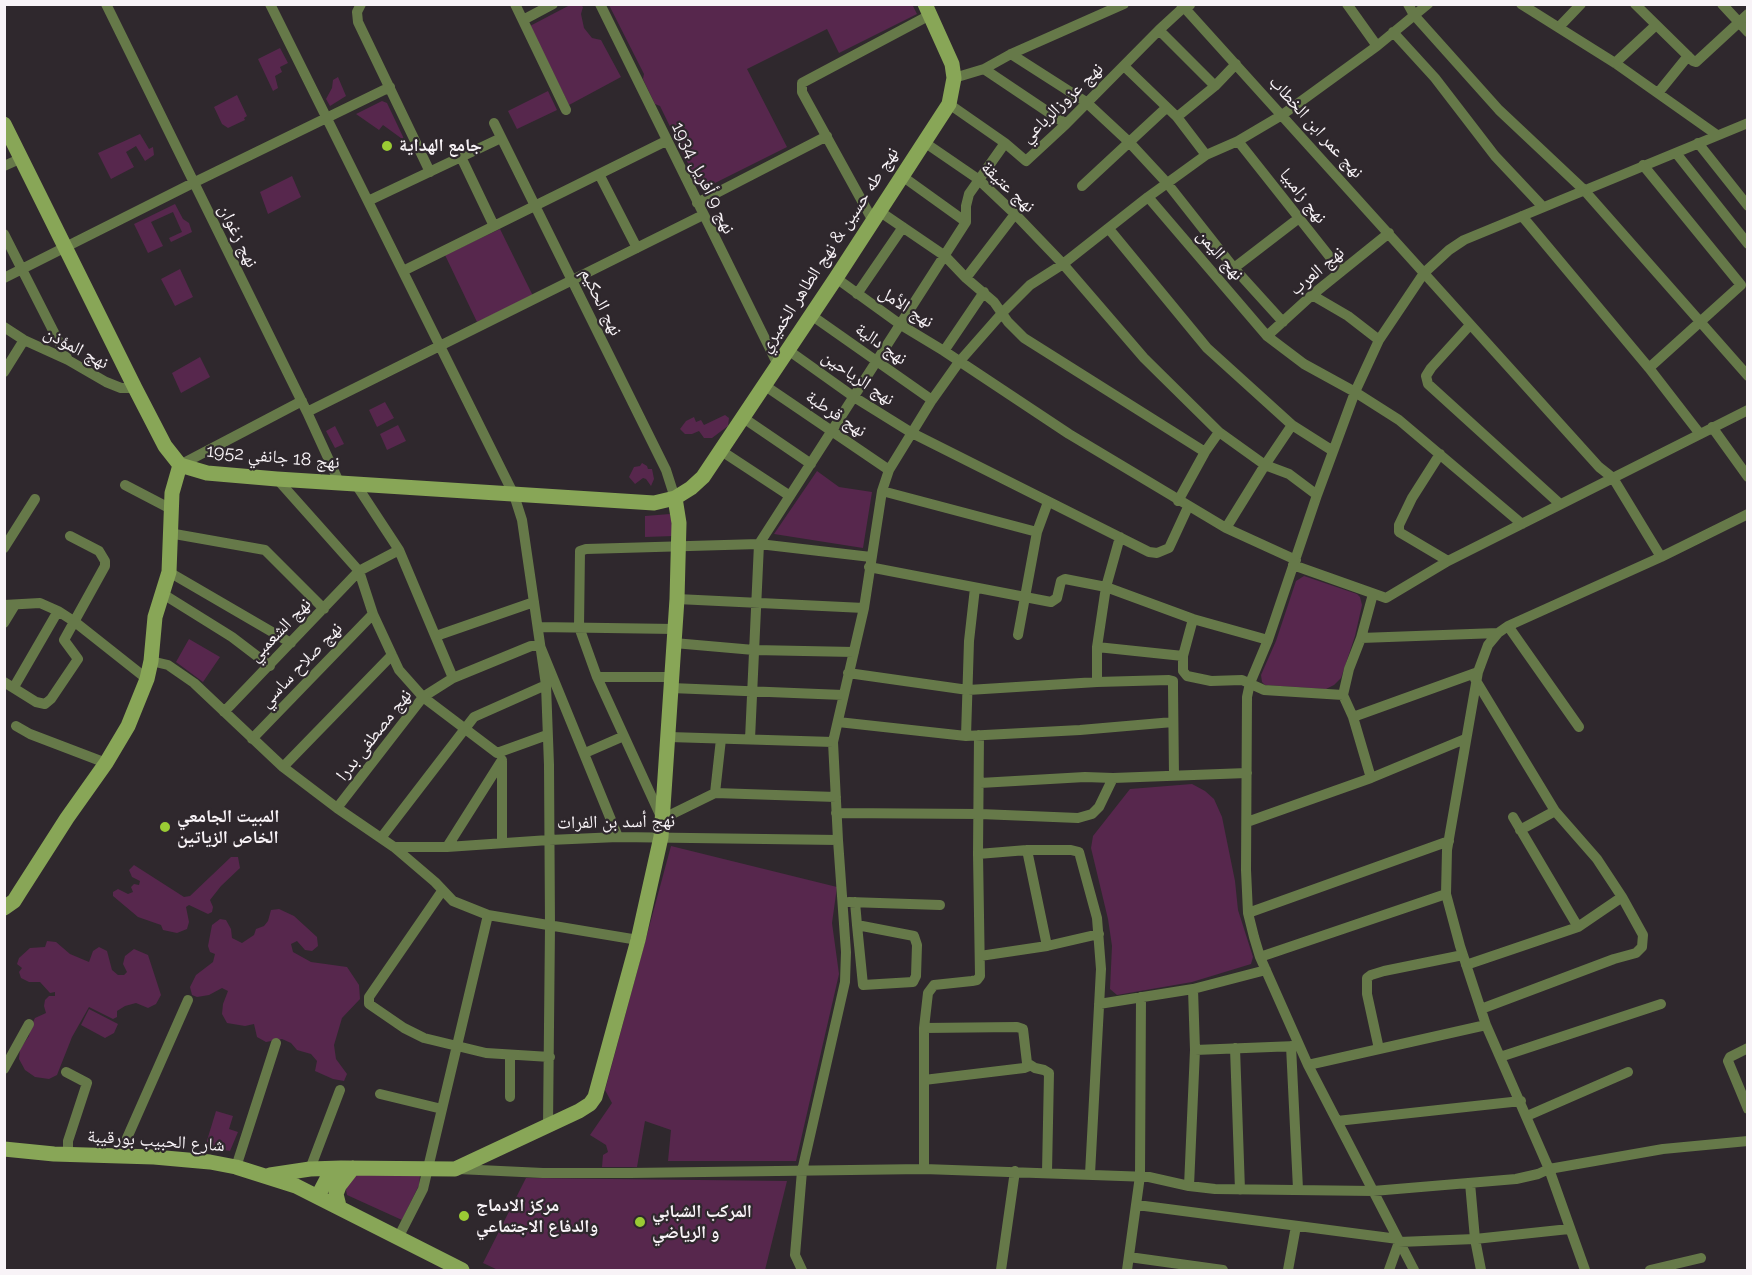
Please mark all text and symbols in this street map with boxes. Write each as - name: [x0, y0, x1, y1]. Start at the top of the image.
- street label: نهج عزوزالرباعي: [1016, 58, 1108, 148]
- street label: نهج عمر ابن الخطاب: [1264, 71, 1368, 183]
- street label: نهج 9 أفريل 1934: [667, 119, 739, 237]
- place label: جامع الهداية: [399, 135, 482, 157]
- marker: جامع الهداية: [380, 139, 394, 153]
- street label: نهج طه حسين & نهج الطاهر الخميري: [754, 143, 904, 357]
- street label: نهج عتيقة: [977, 157, 1039, 217]
- street label: نهج زامبيا: [1275, 164, 1331, 228]
- street label: نهج زغوان: [213, 201, 263, 271]
- street label: نهج اليمن: [1192, 225, 1248, 285]
- street label: نهج العرب: [1285, 242, 1349, 300]
- street label: نهج الحكيم: [575, 265, 627, 339]
- street label: نهج الأمل: [875, 281, 937, 333]
- street label: نهج دالية: [851, 318, 911, 370]
- street label: نهج المؤذن: [40, 322, 112, 374]
- street label: نهج الرياحين: [818, 346, 898, 410]
- street label: نهج قرطبة: [802, 386, 870, 442]
- street label: نهج 18 جانفي 1952: [205, 440, 341, 474]
- street label: نهج الشعمبي: [244, 593, 316, 667]
- street label: نهج صلاح ساسي: [255, 618, 347, 712]
- street label: نهج مصطفى بدرا: [331, 685, 417, 785]
- place label: المبيت الجامعي الخاص الزياتين: [177, 806, 279, 848]
- street label: نهج أسد بن الفرات: [557, 810, 675, 834]
- marker: المبيت الجامعي الخاص الزياتين: [158, 820, 172, 834]
- street label: شارع الحبيب بورقيبة: [87, 1125, 225, 1157]
- place label: مركز الادماج والدفاع الاجتماعي: [476, 1195, 598, 1238]
- place label: المركب الشبابي و الرياضي: [652, 1201, 752, 1244]
- marker: مركز الادماج والدفاع الاجتماعي: [457, 1209, 471, 1223]
- marker: المركب الشبابي و الرياضي: [633, 1215, 647, 1229]

